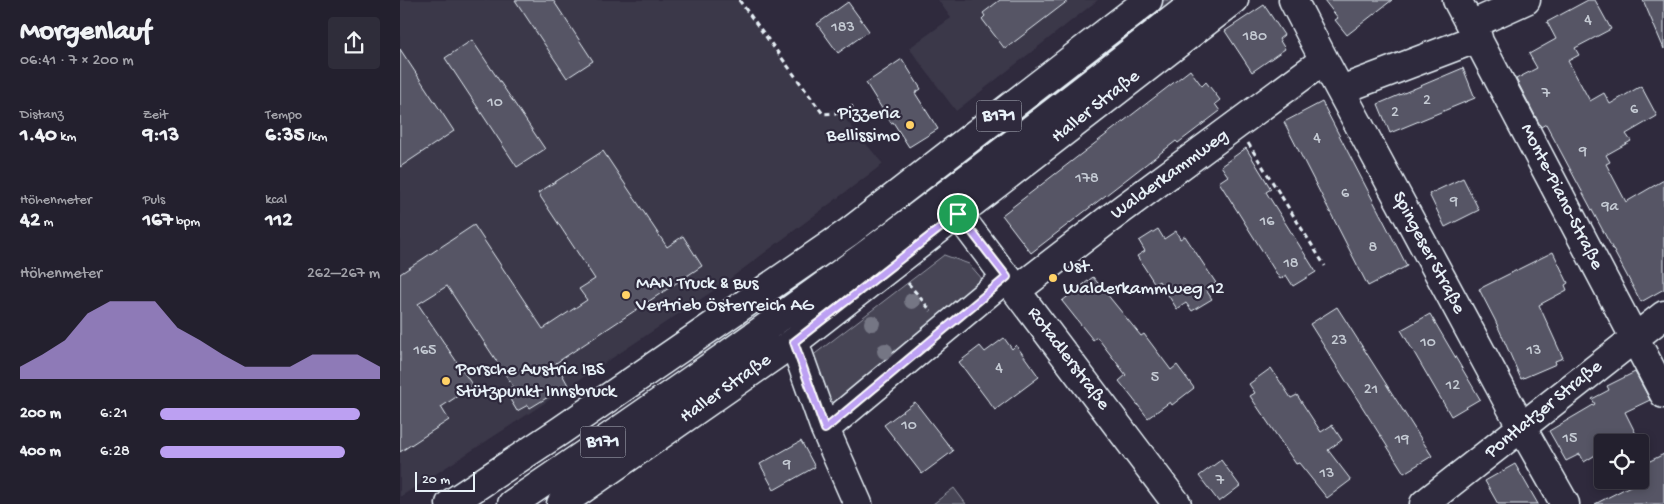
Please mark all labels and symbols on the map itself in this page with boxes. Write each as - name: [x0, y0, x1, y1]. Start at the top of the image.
- house number: 4: [1584, 12, 1592, 31]
- house number: 183: [830, 19, 855, 38]
- house number: 180: [1242, 28, 1267, 47]
- street label: Haller Straße: [1047, 65, 1145, 149]
- house number: 7: [1541, 85, 1551, 104]
- house number: 2: [1423, 92, 1431, 111]
- house number: 10: [486, 94, 503, 113]
- road number: B171: [976, 100, 1022, 132]
- house number: 6: [1630, 101, 1639, 120]
- place label: Pizzeria Bellissimo: [826, 103, 901, 148]
- house number: 2: [1391, 104, 1399, 123]
- marker: Pizzeria Bellissimo: [904, 119, 916, 131]
- street label: Monte-Piano-Straße: [1514, 120, 1608, 274]
- street label: Walderkammweg: [1107, 124, 1233, 225]
- house number: 4: [1313, 130, 1321, 149]
- house number: 9: [1578, 143, 1587, 162]
- house number: 178: [1074, 170, 1099, 189]
- house number: 6: [1341, 185, 1350, 204]
- street label: Spingeser Straße: [1386, 188, 1470, 318]
- pin: [937, 193, 979, 235]
- house number: 9: [1449, 193, 1458, 212]
- house number: 9a: [1601, 198, 1620, 217]
- house number: 16: [1259, 213, 1275, 232]
- house number: 8: [1369, 239, 1378, 258]
- house number: 18: [1282, 255, 1299, 274]
- place label: Ust. Walderkammweg 12: [1063, 256, 1224, 301]
- marker: Ust. Walderkammweg 12: [1047, 272, 1059, 284]
- place label: MAN Truck & Bus Vertrieb Österreich AG: [635, 273, 815, 318]
- marker: MAN Truck & Bus Vertrieb Österreich AG: [620, 289, 632, 301]
- street label: Rotadlerstraße: [1022, 303, 1114, 415]
- house number: 23: [1331, 332, 1347, 351]
- house number: 10: [1419, 334, 1436, 353]
- house number: 165: [413, 342, 436, 361]
- house number: 13: [1526, 342, 1541, 361]
- street label: Haller Straße: [676, 349, 776, 429]
- street label: Pontlatzer Straße: [1480, 356, 1607, 465]
- place label: Porsche Austria IBS Stützpunkt Innsbruck: [455, 359, 617, 404]
- house number: 4: [995, 360, 1003, 379]
- house number: 5: [1151, 369, 1159, 388]
- marker: Porsche Austria IBS Stützpunkt Innsbruck: [440, 375, 452, 387]
- house number: 12: [1445, 377, 1460, 396]
- house number: 21: [1364, 381, 1378, 400]
- house number: 10: [900, 417, 917, 436]
- road number: B171: [580, 427, 626, 458]
- house number: 15: [1562, 430, 1577, 449]
- house number: 19: [1394, 431, 1409, 450]
- house number: 9: [782, 456, 791, 475]
- house number: 13: [1319, 465, 1334, 484]
- scale bar: [415, 469, 475, 492]
- house number: 7: [1215, 472, 1225, 491]

